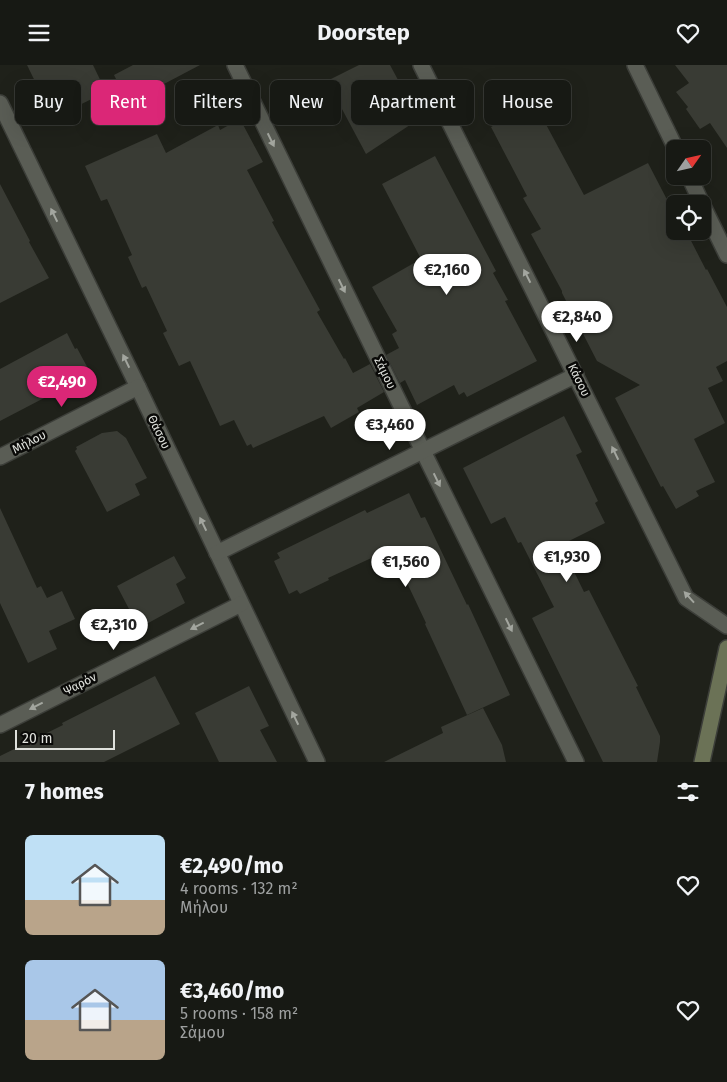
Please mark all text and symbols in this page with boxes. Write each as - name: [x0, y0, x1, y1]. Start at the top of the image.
- icon: menu: [25, 19, 53, 47]
- text: Doorstep: [317, 19, 410, 46]
- icon: heart: [674, 19, 702, 47]
- chip: Buy: [15, 80, 81, 125]
- chip: Rent: [91, 80, 165, 125]
- chip: Filters: [175, 80, 260, 125]
- chip: New: [270, 80, 341, 125]
- chip: Apartment: [351, 80, 474, 125]
- chip: House: [484, 80, 571, 125]
- one-way arrow: [267, 133, 275, 147]
- north arrow: [666, 140, 711, 185]
- map controls: [666, 140, 711, 240]
- button: locate: [666, 195, 711, 240]
- one-way arrow: [50, 208, 58, 222]
- pin: €2,160: [406, 253, 488, 296]
- text: €2,160: [424, 260, 470, 279]
- one-way arrow: [523, 269, 531, 283]
- one-way arrow: [338, 279, 347, 294]
- pin: €2,840: [536, 301, 618, 343]
- text: €2,840: [552, 307, 602, 326]
- one-way arrow: [121, 354, 130, 369]
- street label: Σάμου: [371, 355, 399, 391]
- street label: Κάσου: [565, 361, 593, 399]
- pin: €2,490: [21, 365, 103, 408]
- text: €2,490: [38, 372, 86, 391]
- pin: €3,460: [349, 409, 431, 451]
- street label: Θάσου: [145, 413, 173, 451]
- text: €3,460: [366, 415, 414, 434]
- street label: Μήλου: [10, 428, 48, 456]
- one-way arrow: [611, 446, 619, 460]
- one-way arrow: [433, 472, 441, 487]
- one-way arrow: [199, 517, 207, 531]
- pin: €1,930: [526, 541, 608, 583]
- pin: €1,560: [365, 545, 447, 588]
- text: €1,930: [544, 547, 590, 566]
- text: €1,560: [382, 552, 430, 571]
- one-way arrow: [683, 591, 694, 603]
- pin: €2,310: [73, 609, 155, 651]
- text: €2,310: [91, 615, 137, 634]
- one-way arrow: [504, 618, 513, 633]
- one-way arrow: [190, 622, 204, 630]
- street label: Ψαρόν: [61, 670, 99, 698]
- one-way arrow: [29, 703, 43, 711]
- one-way arrow: [291, 711, 299, 725]
- scale bar: [15, 727, 115, 750]
- text: 20 m: [22, 730, 52, 747]
- icon: filters: [674, 778, 702, 806]
- text: 7 homes: [25, 779, 104, 805]
- text: €2,490/mo: [180, 853, 283, 879]
- icon: home: [65, 855, 125, 915]
- icon: heart: [674, 871, 702, 899]
- text: 4 rooms · 132 m²: [180, 879, 298, 898]
- text: Μήλου: [180, 898, 228, 917]
- text: €3,460/mo: [180, 978, 284, 1004]
- icon: home: [65, 980, 125, 1040]
- icon: heart: [674, 996, 702, 1024]
- text: 5 rooms · 158 m²: [180, 1004, 298, 1023]
- text: Σάμου: [180, 1023, 225, 1042]

